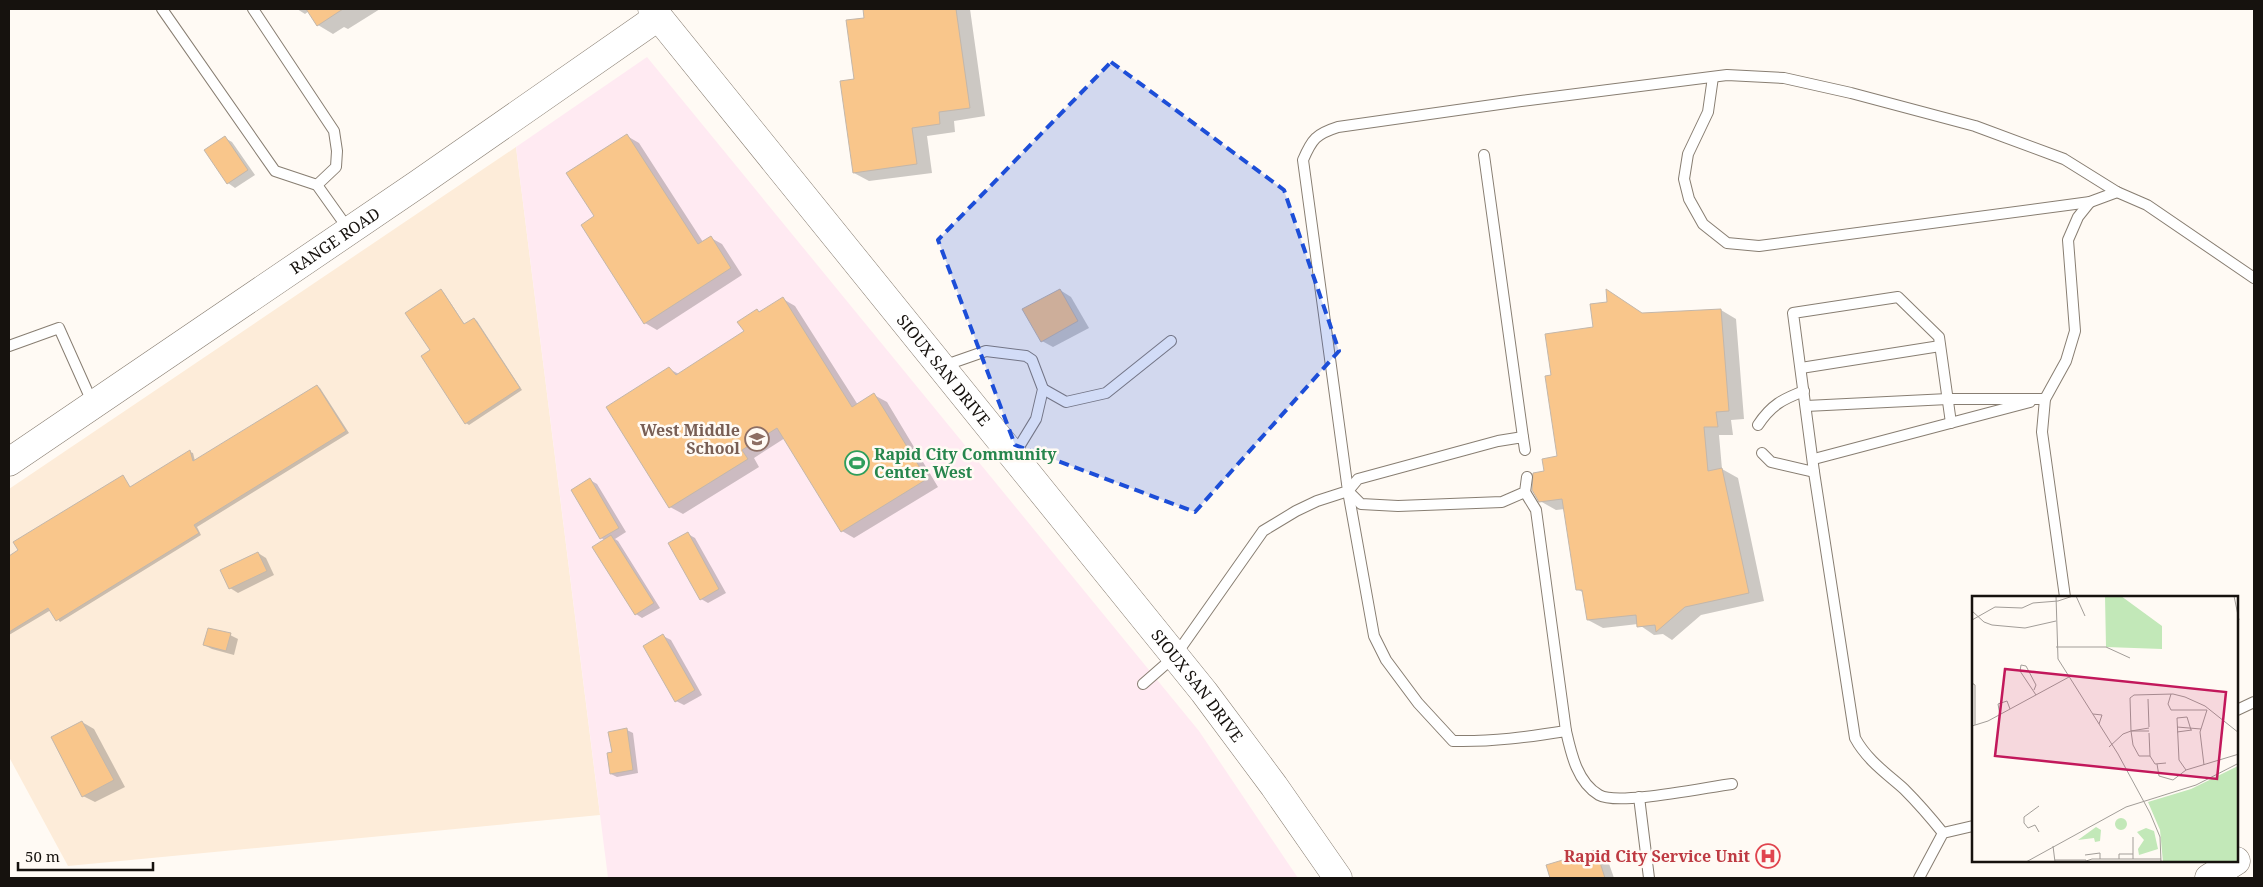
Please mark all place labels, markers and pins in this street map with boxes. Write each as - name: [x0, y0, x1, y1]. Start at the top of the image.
- place label: West Middle School: [640, 419, 740, 459]
- school or university icon: West Middle School: [744, 426, 770, 452]
- place label: Rapid City Community Center West: [874, 443, 1057, 483]
- sports icon: Rapid City Community Center West: [844, 450, 870, 476]
- hospital icon: Rapid City Service Unit: [1755, 843, 1781, 869]
- place label: Rapid City Service Unit: [1564, 845, 1751, 867]

